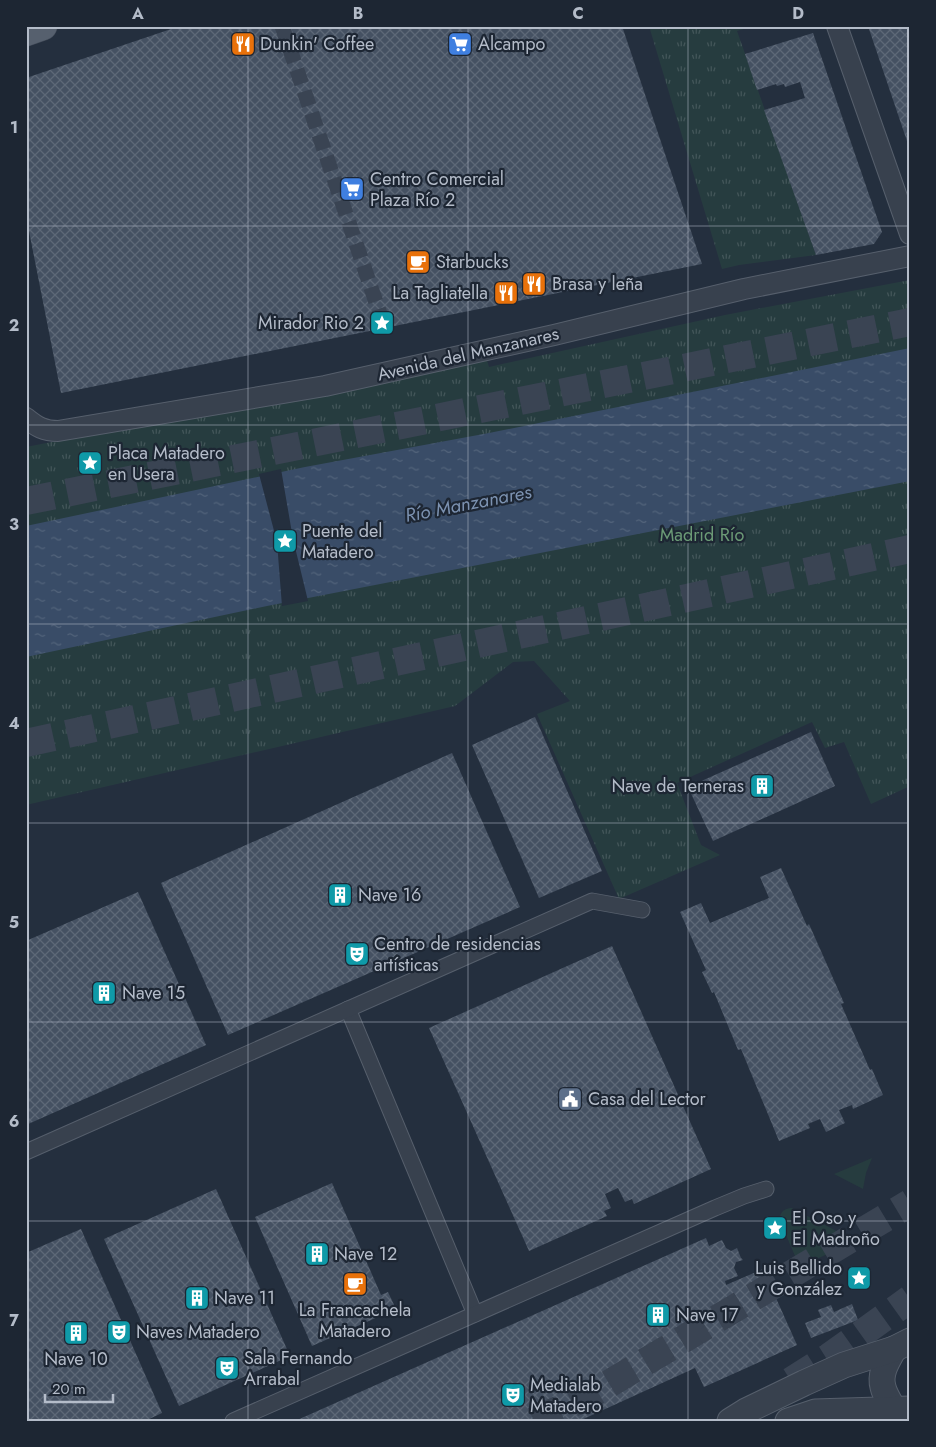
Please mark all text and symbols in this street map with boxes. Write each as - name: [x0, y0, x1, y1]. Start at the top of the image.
- text: A: [131, 2, 144, 25]
- text: B: [353, 2, 363, 25]
- text: C: [572, 2, 584, 25]
- text: D: [792, 2, 804, 25]
- restaurant icon: Dunkin' Coffee: [230, 31, 256, 57]
- place label: Dunkin' Coffee: [260, 31, 374, 57]
- supermarket icon: Alcampo: [447, 31, 473, 57]
- place label: Alcampo: [478, 31, 546, 57]
- text: 1: [10, 116, 18, 139]
- place label: Centro Comercial Plaza Río 2: [370, 166, 504, 213]
- supermarket icon: Centro Comercial Plaza Río 2: [339, 176, 365, 202]
- cafe icon: Starbucks: [405, 249, 431, 275]
- place label: Starbucks: [436, 249, 509, 275]
- restaurant icon: Brasa y leña: [521, 271, 547, 297]
- place label: Brasa y leña: [552, 271, 643, 297]
- place label: La Tagliatella: [392, 280, 488, 306]
- restaurant icon: La Tagliatella: [493, 280, 519, 306]
- place label: Mirador Rio 2: [258, 310, 364, 336]
- place icon: Mirador Rio 2: [369, 310, 395, 336]
- text: 2: [9, 314, 19, 337]
- street label: Avenida del Manzanares: [375, 320, 561, 388]
- place label: Placa Matadero en Usera: [108, 440, 225, 487]
- place icon: Placa Matadero en Usera: [77, 450, 103, 476]
- water label: Río Manzanares: [403, 478, 534, 529]
- text: 3: [9, 513, 19, 536]
- place label: Puente del Matadero: [302, 518, 382, 565]
- park label: Madrid Río: [660, 522, 744, 548]
- place icon: Puente del Matadero: [272, 528, 298, 554]
- text: 4: [8, 712, 20, 735]
- place label: Nave de Terneras: [611, 773, 744, 799]
- building icon: Nave de Terneras: [749, 773, 775, 799]
- building icon: Nave 16: [327, 882, 353, 908]
- place label: Nave 16: [358, 882, 421, 908]
- text: 5: [9, 911, 19, 934]
- place label: Centro de residencias artísticas: [374, 931, 541, 978]
- theatre icon: Centro de residencias artísticas: [344, 941, 370, 967]
- building icon: Nave 15: [91, 980, 117, 1006]
- place label: Nave 15: [122, 980, 185, 1006]
- public building icon: Casa del Lector: [557, 1086, 583, 1112]
- place label: Casa del Lector: [588, 1086, 706, 1112]
- text: 6: [9, 1110, 19, 1133]
- place label: El Oso y El Madroño: [792, 1205, 880, 1252]
- place icon: El Oso y El Madroño: [762, 1215, 788, 1241]
- building icon: Nave 12: [304, 1241, 330, 1267]
- place label: Nave 12: [334, 1241, 397, 1267]
- place label: Luis Bellido y González: [755, 1255, 843, 1302]
- place icon: Luis Bellido y González: [846, 1265, 872, 1291]
- cafe icon: La Francachela Matadero: [342, 1271, 368, 1297]
- building icon: Nave 11: [184, 1285, 210, 1311]
- place label: Nave 11: [214, 1285, 275, 1311]
- place label: La Francachela Matadero: [299, 1297, 411, 1344]
- building icon: Nave 17: [645, 1302, 671, 1328]
- place label: Nave 17: [676, 1302, 739, 1328]
- text: 7: [9, 1309, 19, 1332]
- theatre icon: Naves Matadero: [106, 1319, 132, 1345]
- place label: Naves Matadero: [136, 1319, 260, 1345]
- building icon: Nave 10: [63, 1320, 89, 1346]
- place label: Sala Fernando Arrabal: [244, 1345, 352, 1392]
- place label: Nave 10: [44, 1346, 108, 1372]
- theatre icon: Sala Fernando Arrabal: [214, 1355, 240, 1381]
- scale bar: [45, 1372, 112, 1404]
- place label: Medialab Matadero: [530, 1372, 602, 1419]
- text: 20 m: [52, 1378, 86, 1400]
- theatre icon: Medialab Matadero: [500, 1382, 526, 1408]

